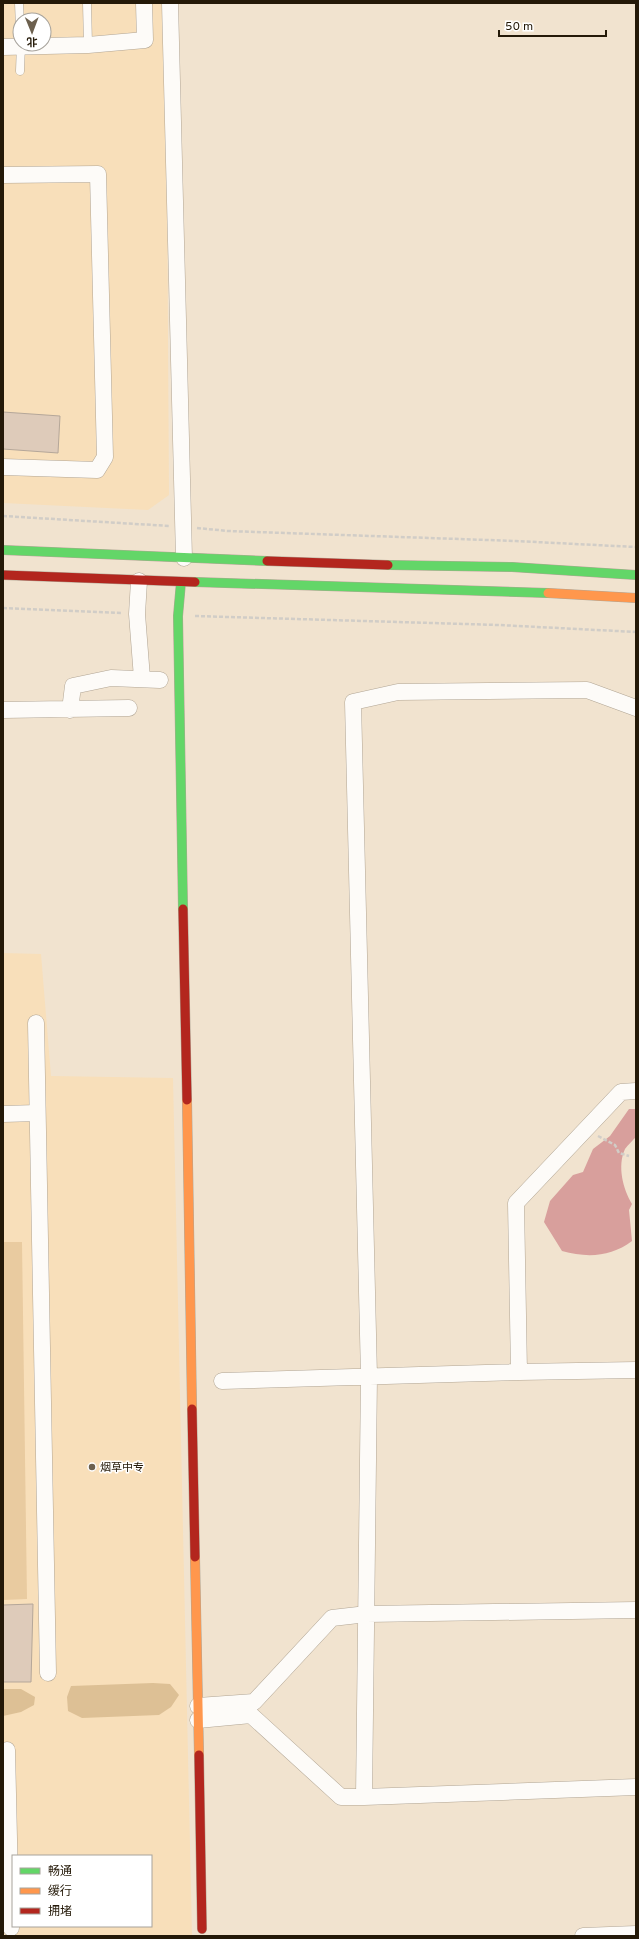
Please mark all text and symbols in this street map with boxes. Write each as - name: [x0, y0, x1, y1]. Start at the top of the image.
- north arrow: [12, 12, 52, 52]
- scale bar: [499, 12, 606, 38]
- text: 50 m: [505, 19, 533, 35]
- text: 北: [27, 34, 38, 48]
- place label: 烟草中专: [100, 1461, 144, 1475]
- marker: 烟草中专: [87, 1462, 97, 1472]
- legend: [12, 1855, 152, 1927]
- text: 畅通: [48, 1864, 72, 1880]
- text: 缓行: [48, 1884, 72, 1900]
- text: 拥堵: [48, 1904, 72, 1920]

